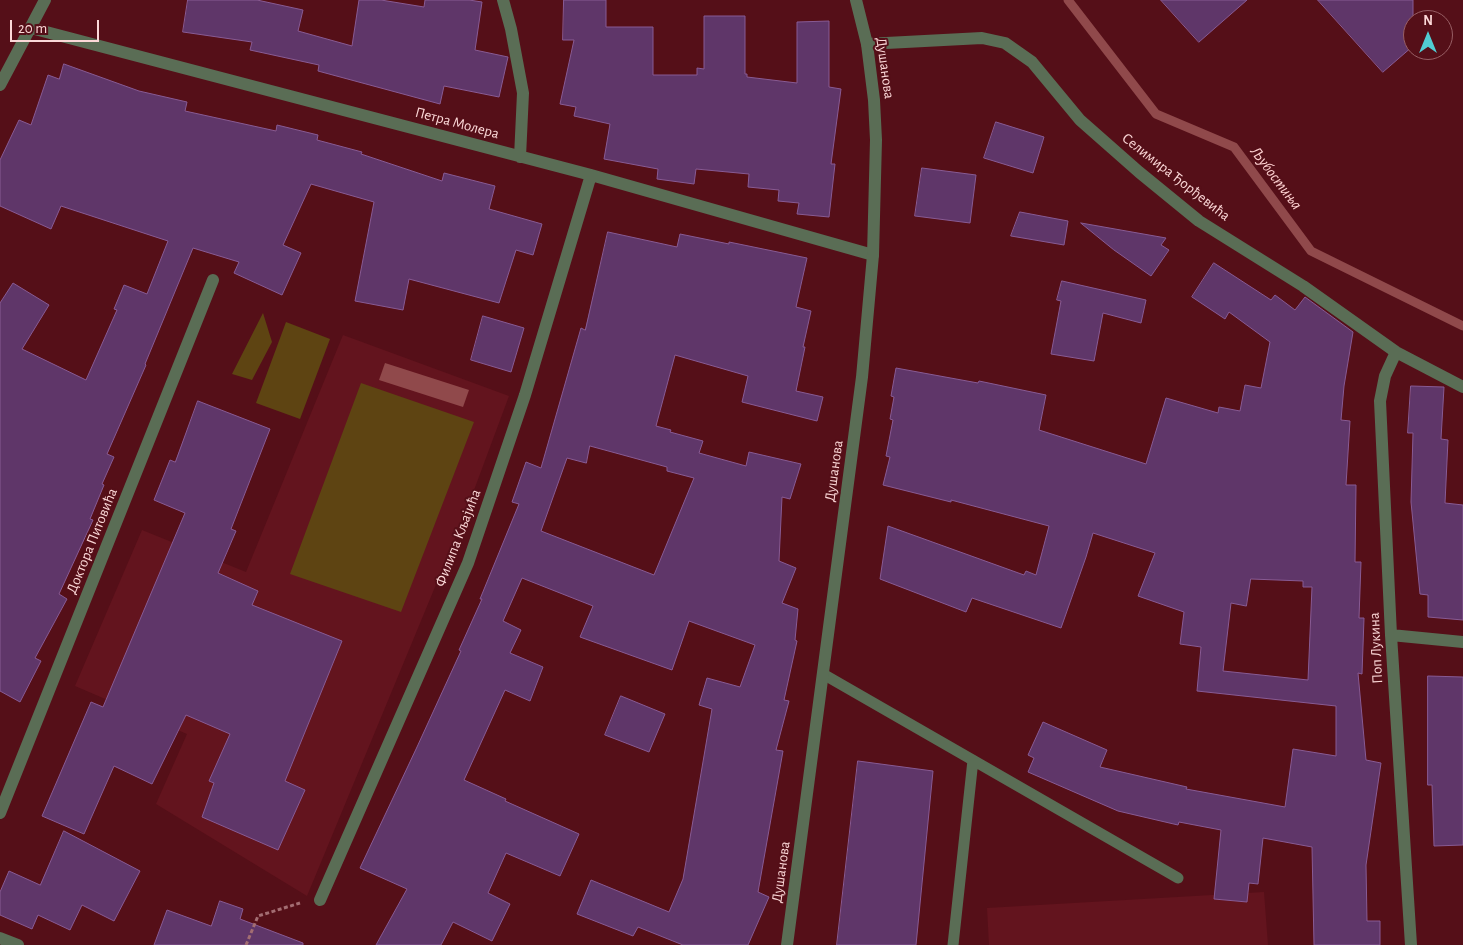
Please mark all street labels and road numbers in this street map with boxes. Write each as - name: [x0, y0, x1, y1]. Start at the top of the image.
- street label: Душанова: [872, 36, 898, 100]
- street label: Петра Молера: [413, 103, 501, 143]
- street label: Селимира Ђорђевића: [1118, 129, 1234, 225]
- street label: Душанова: [821, 439, 847, 503]
- street label: Доктора Питовића: [63, 485, 121, 597]
- street label: Филипа Кљајића: [431, 487, 485, 589]
- street label: Поп Лукина: [1365, 612, 1387, 684]
- street label: Душанова: [768, 840, 794, 904]

